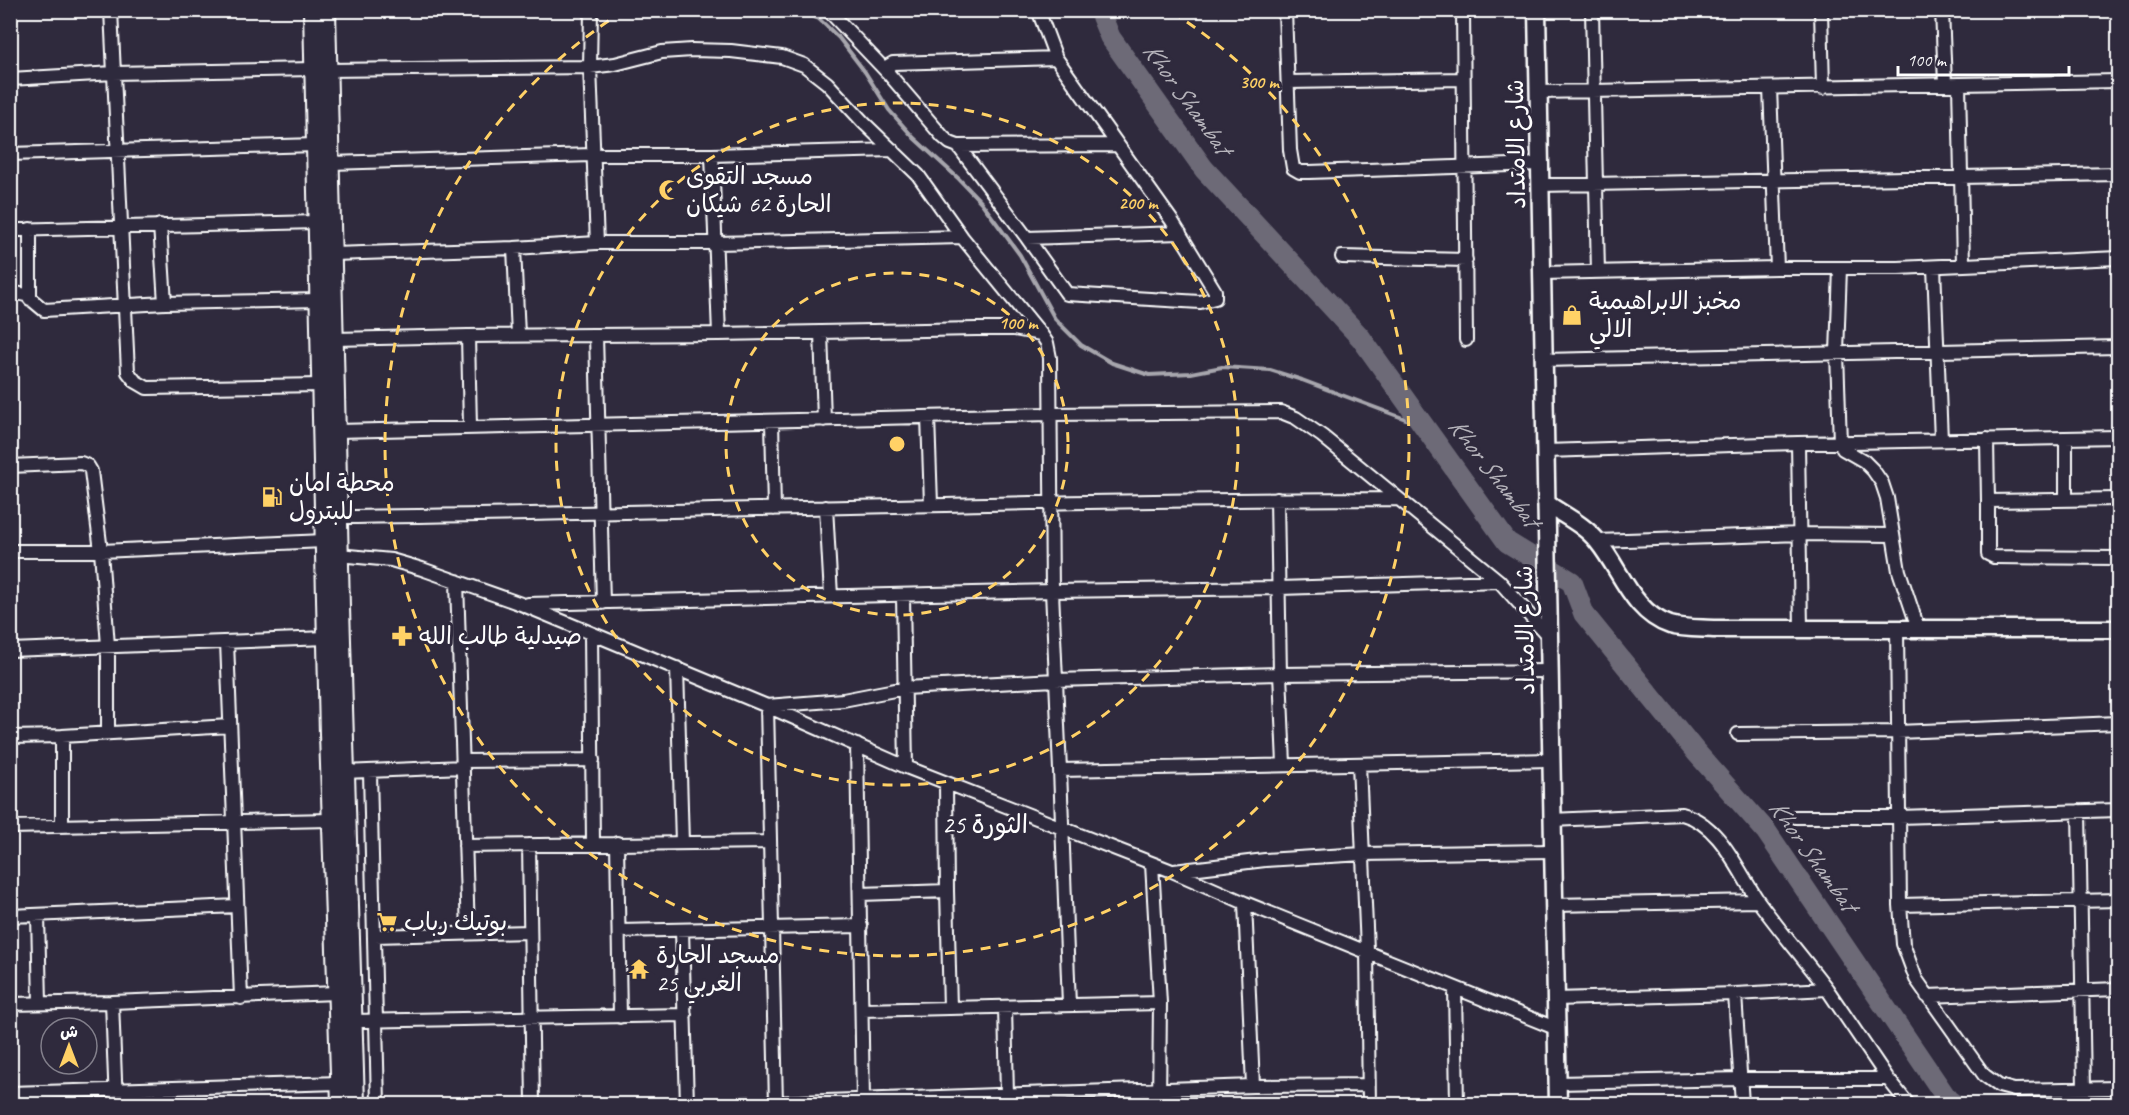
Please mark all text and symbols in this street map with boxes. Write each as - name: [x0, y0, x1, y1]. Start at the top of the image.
- water label: Khor Shambat: [1135, 36, 1242, 165]
- scale bar: [1898, 39, 2069, 77]
- text: 100 m: [1907, 49, 1948, 71]
- text: 300 m: [1240, 71, 1280, 93]
- street label: شارع الامتداد: [1500, 79, 1534, 209]
- place label: مسجد التقوى الحارة 62 شيكان: [686, 161, 832, 219]
- mosque icon: مسجد التقوى الحارة 62 شيكان: [657, 178, 681, 202]
- text: 200 m: [1119, 192, 1159, 214]
- place label: مخبز الابراهيمية الالي: [1589, 286, 1741, 350]
- shop icon: مخبز الابراهيمية الالي: [1560, 303, 1584, 327]
- text: 100 m: [999, 312, 1039, 334]
- water label: Khor Shambat: [1441, 411, 1551, 538]
- centre of rings: [887, 434, 907, 454]
- place label: محطة امان للبترول: [289, 468, 395, 526]
- fuel station icon: محطة امان للبترول: [260, 485, 284, 509]
- street label: شارع الامتداد: [1509, 565, 1543, 695]
- place label: صيدلية طالب الله: [419, 621, 582, 651]
- pharmacy icon: صيدلية طالب الله: [390, 624, 414, 648]
- water label: Khor Shambat: [1761, 793, 1868, 922]
- district label: الثورة 25: [942, 808, 1028, 841]
- place label: بوتيك رباب: [404, 907, 507, 937]
- supermarket icon: بوتيك رباب: [375, 910, 399, 934]
- place label: مسجد الحارة 25 الغربي: [656, 940, 779, 1004]
- temple icon: مسجد الحارة 25 الغربي: [627, 957, 651, 981]
- north arrow: [39, 1016, 99, 1076]
- text: ش: [60, 1022, 78, 1042]

